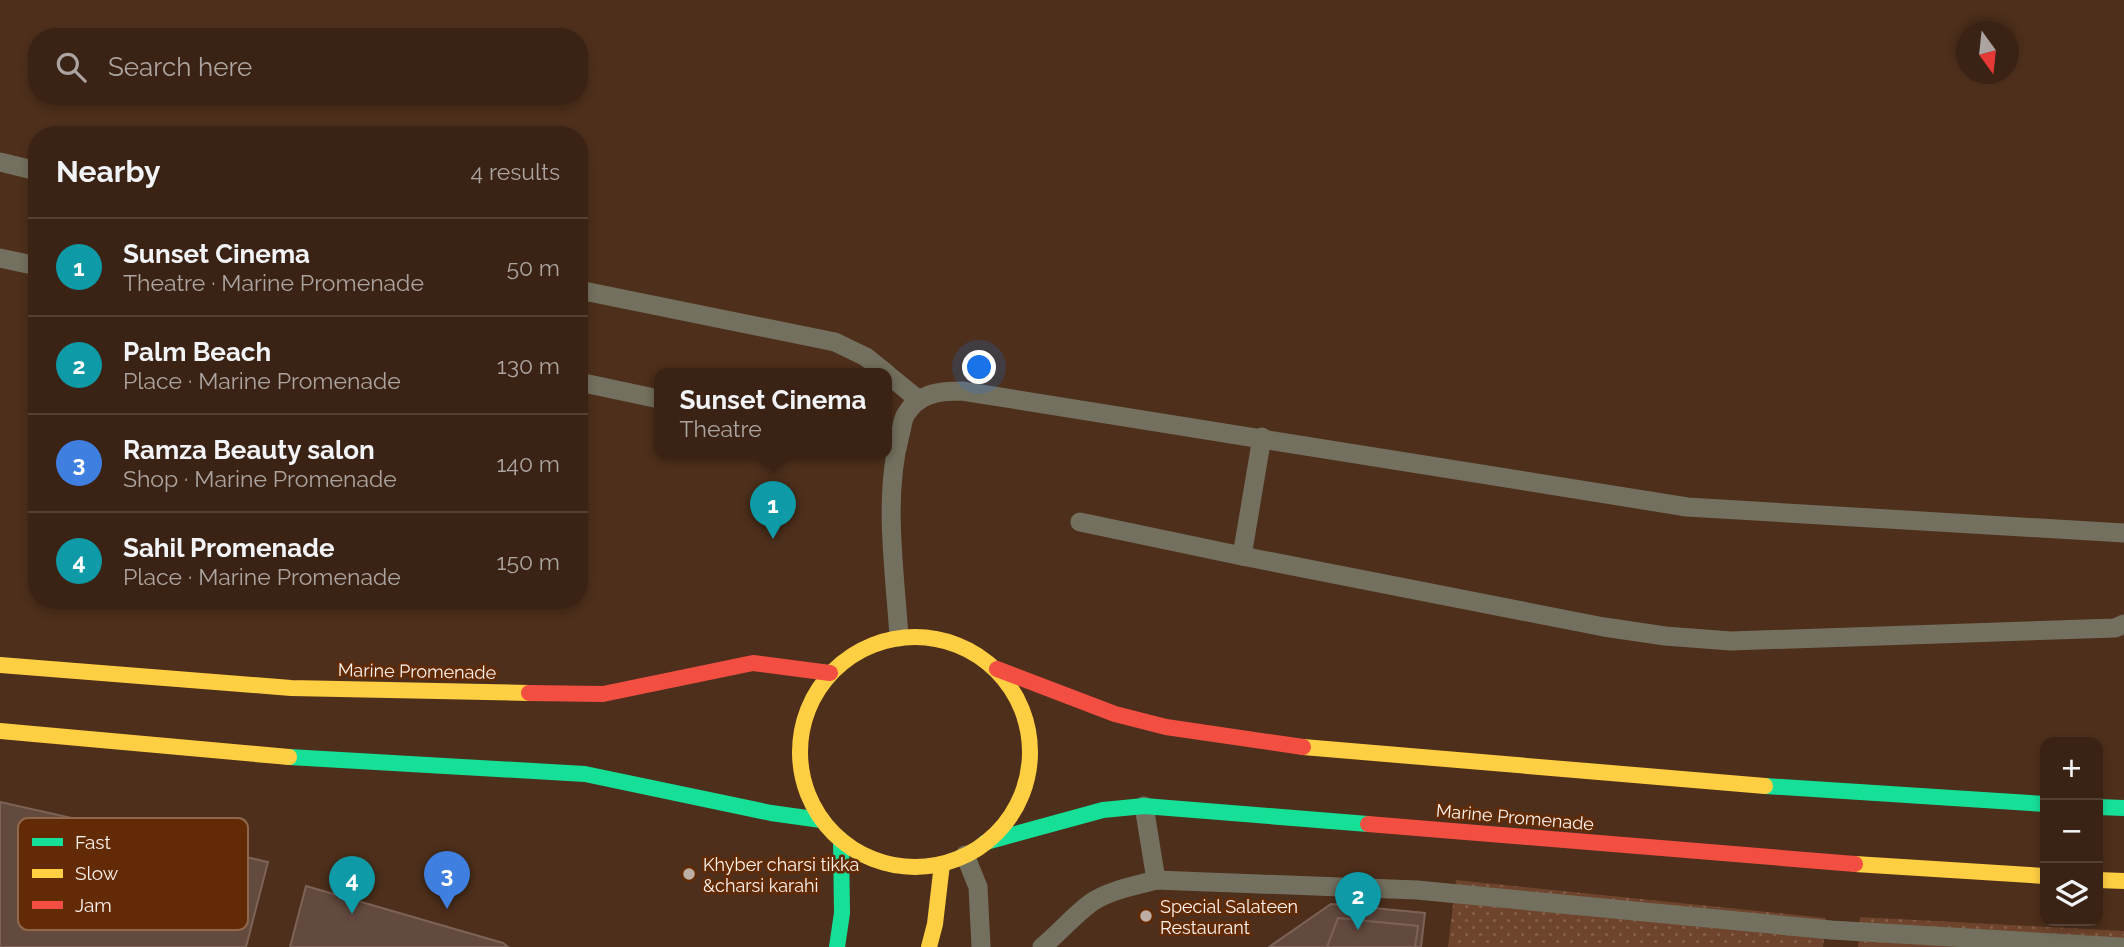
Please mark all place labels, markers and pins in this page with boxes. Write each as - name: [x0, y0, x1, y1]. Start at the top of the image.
- pin: 1: [750, 481, 796, 539]
- pin: 3: [424, 851, 470, 909]
- place label: Khyber charsi tikka &charsi karahi: [703, 854, 859, 896]
- pin: 4: [329, 856, 375, 914]
- marker: Khyber charsi tikka &charsi karahi: [681, 866, 697, 882]
- pin: 2: [1335, 872, 1381, 930]
- place label: Special Salateen Restaurant: [1160, 896, 1298, 938]
- marker: Special Salateen Restaurant: [1138, 908, 1154, 924]

